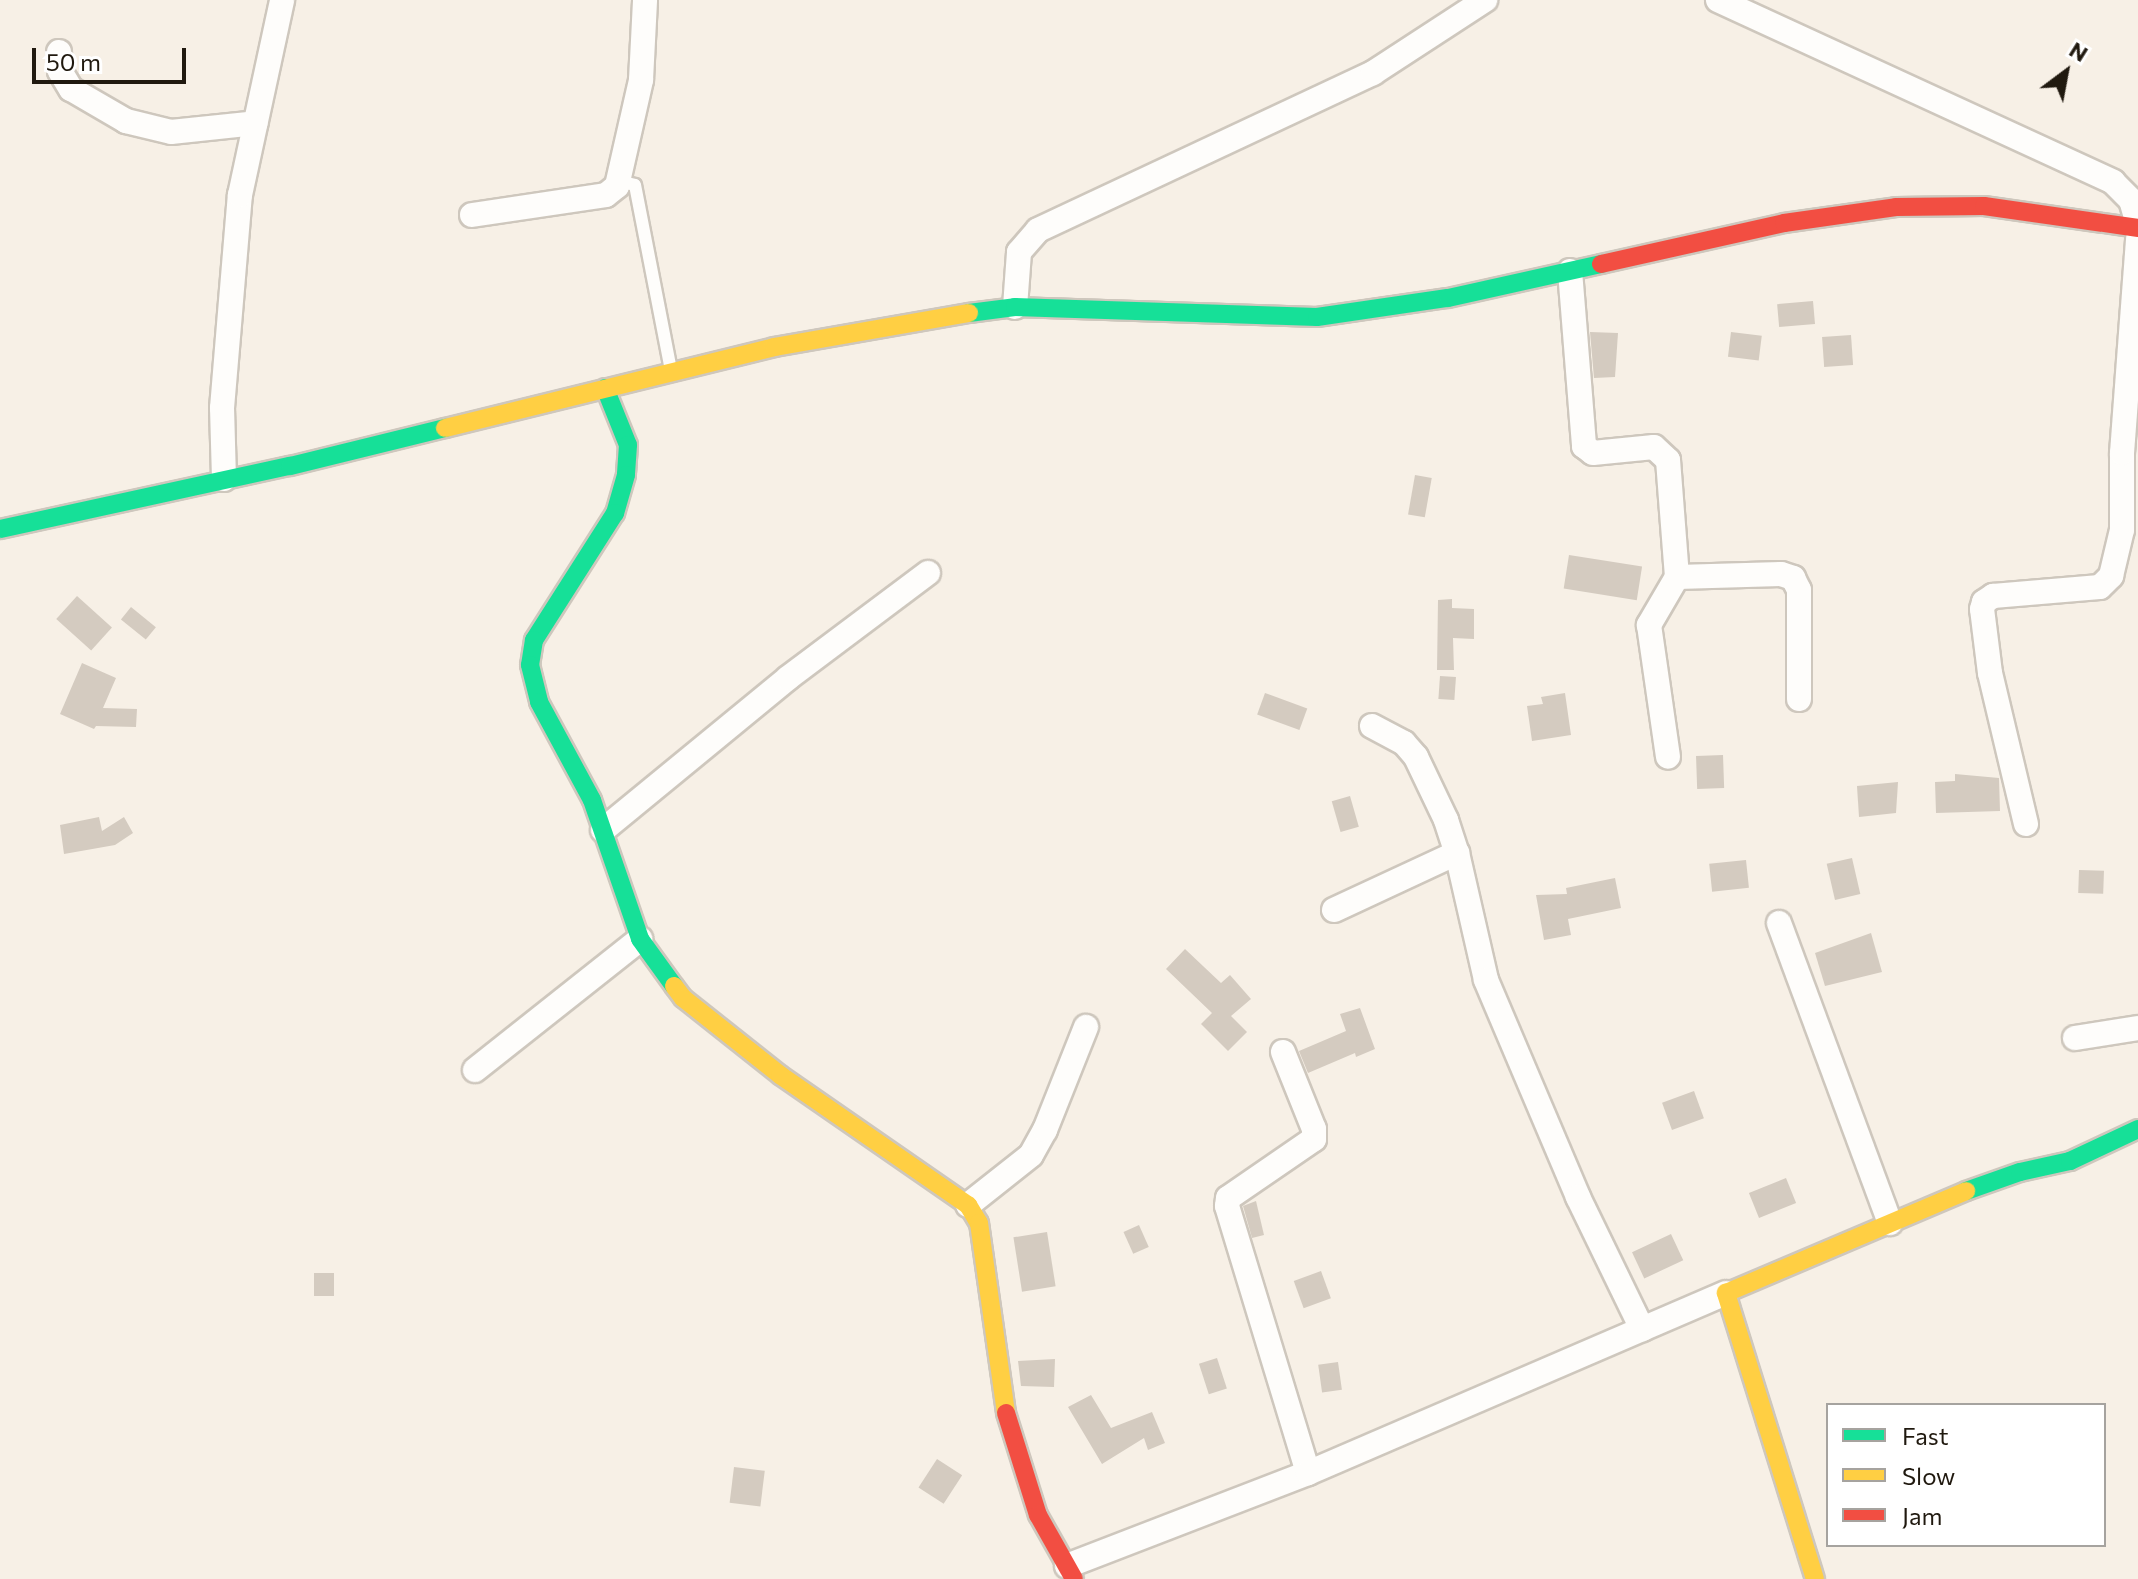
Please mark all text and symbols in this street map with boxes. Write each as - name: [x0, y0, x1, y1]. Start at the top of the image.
- scale bar: [36, 32, 190, 82]
- north arrow: [2026, 32, 2106, 112]
- text: N: [2065, 35, 2093, 67]
- text: 50 m: [46, 47, 101, 76]
- legend: [1826, 1403, 2106, 1547]
- text: Fast: [1902, 1421, 1949, 1450]
- text: Slow: [1902, 1461, 1955, 1490]
- text: Jam: [1902, 1501, 1942, 1530]

